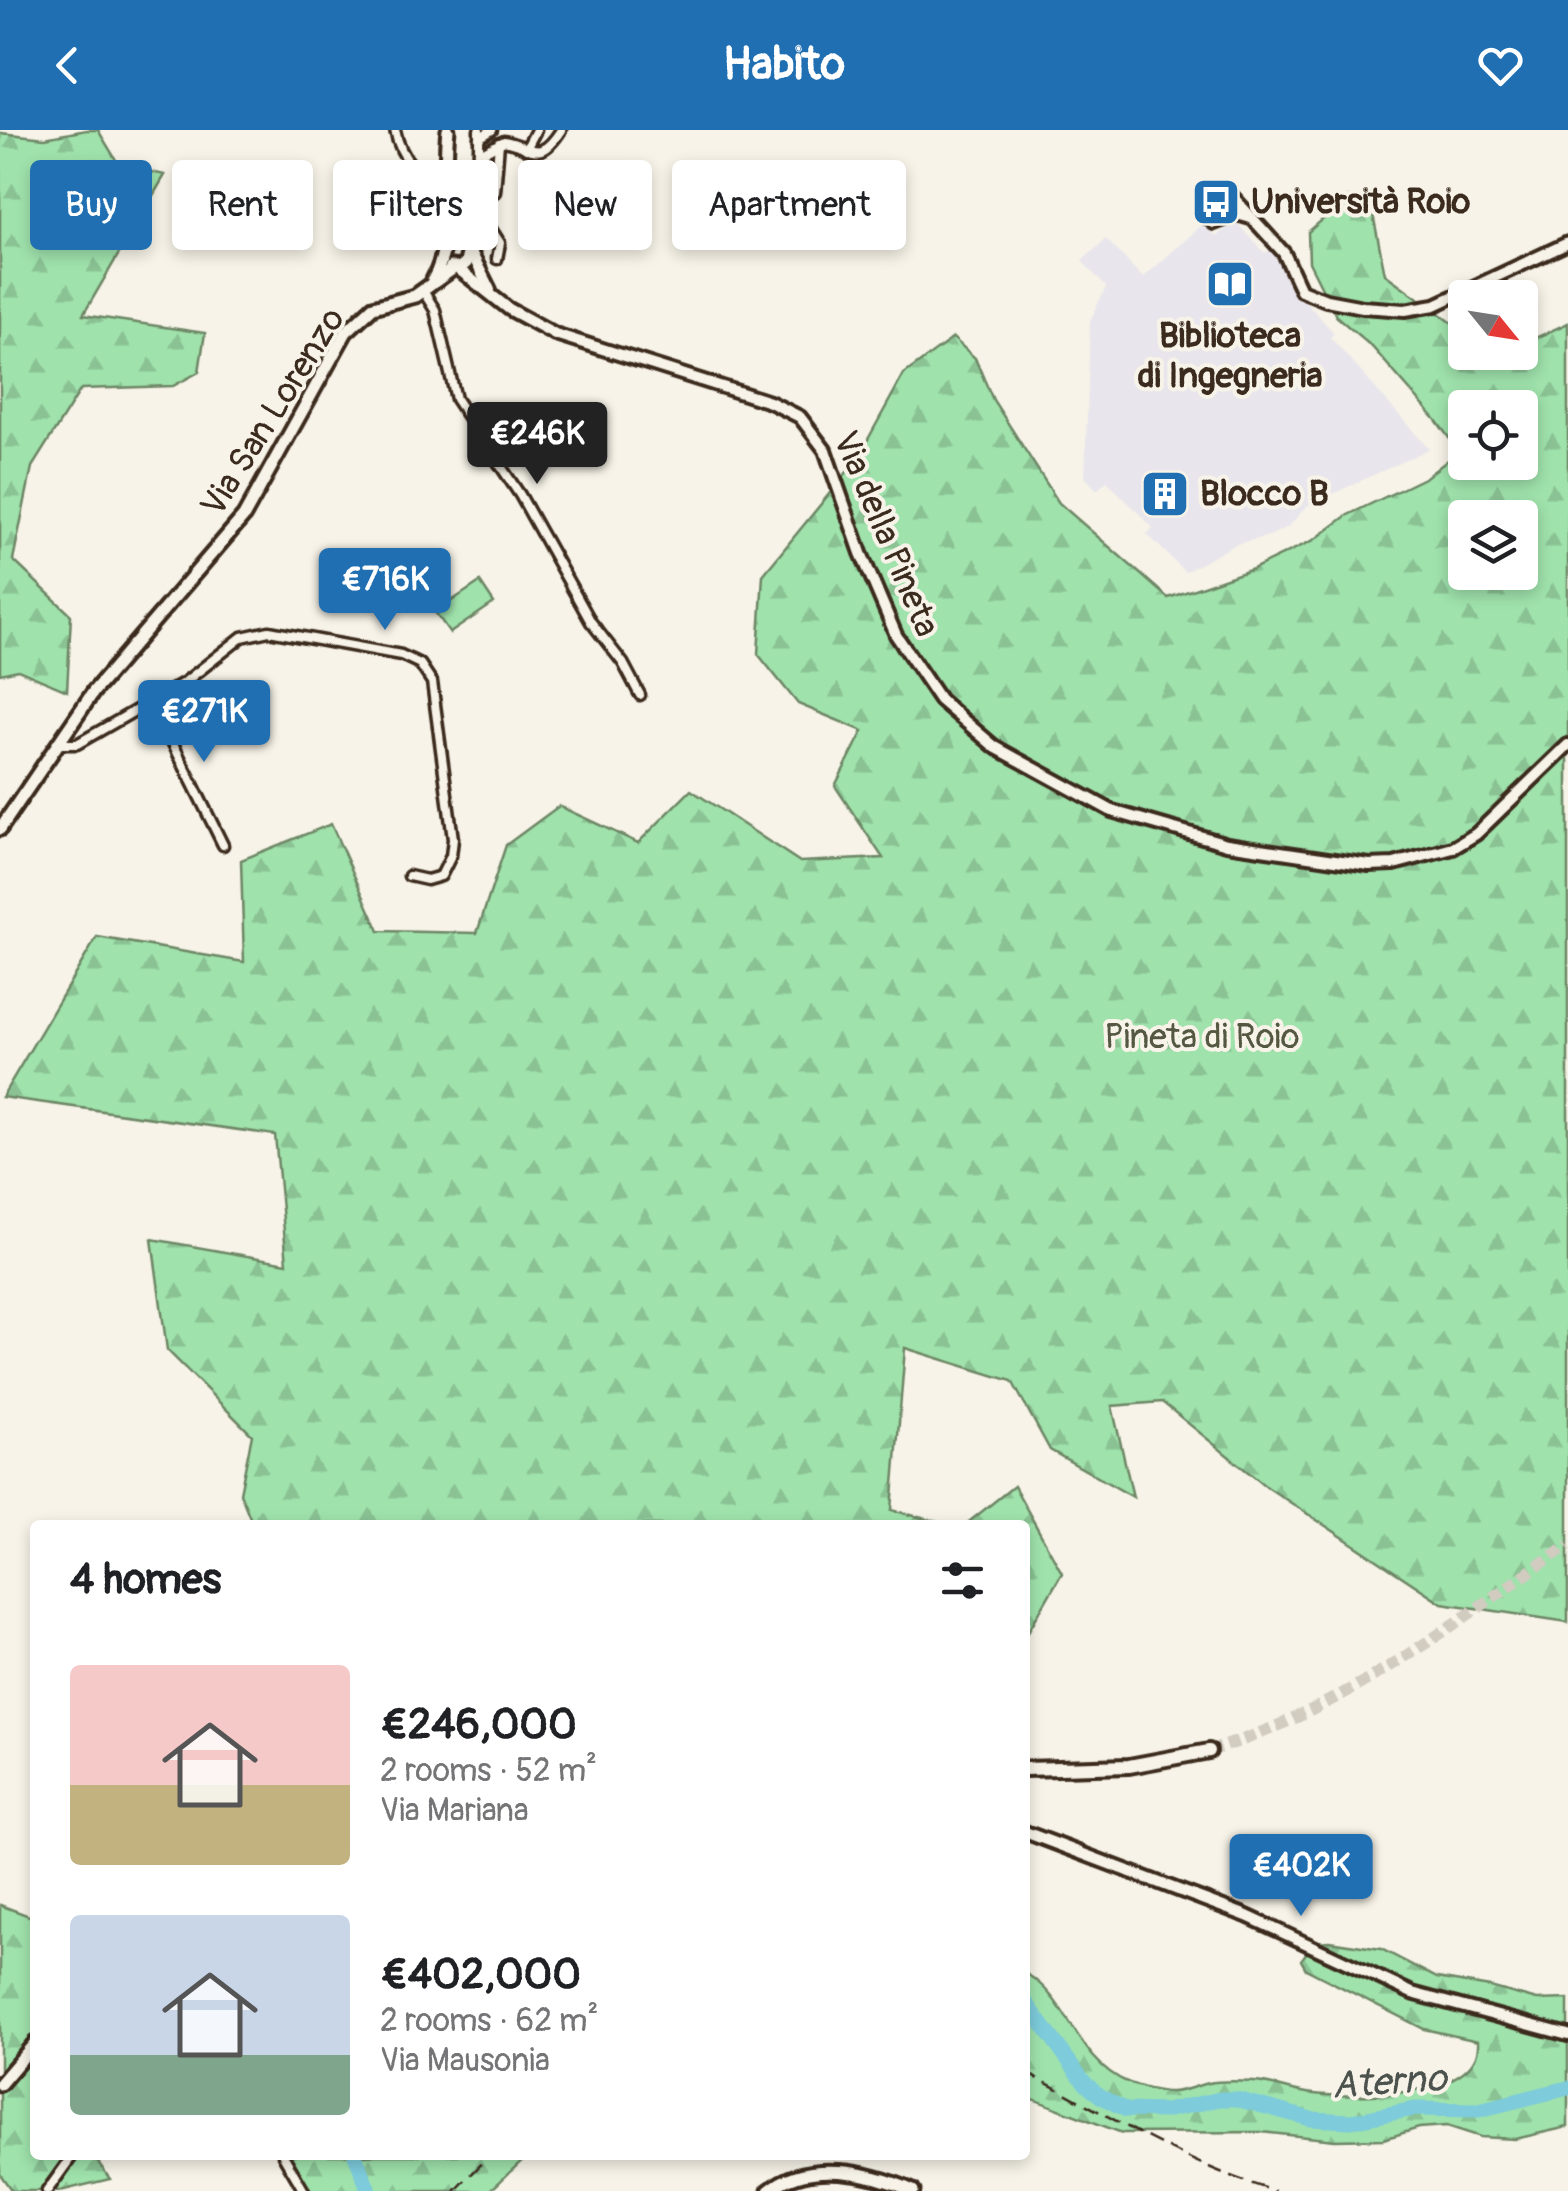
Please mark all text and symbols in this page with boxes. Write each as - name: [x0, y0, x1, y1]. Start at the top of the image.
- text: Habito: [723, 37, 845, 93]
- icon: back: [40, 38, 95, 93]
- icon: heart: [1473, 38, 1528, 93]
- chip: Buy: [30, 160, 152, 250]
- chip: Rent: [172, 160, 313, 250]
- chip: Filters: [333, 160, 498, 250]
- chip: New: [518, 160, 652, 250]
- chip: Apartment: [672, 160, 906, 250]
- bus stop icon: Università Roio: [1190, 176, 1242, 228]
- place label: Università Roio: [1251, 180, 1471, 224]
- library icon: Biblioteca di Ingegneria: [1204, 258, 1256, 310]
- north arrow: [1448, 280, 1538, 370]
- map controls: [1448, 280, 1538, 590]
- street label: Via San Lorenzo: [191, 299, 355, 525]
- place label: Biblioteca di Ingegneria: [1137, 314, 1323, 398]
- button: locate: [1448, 390, 1538, 480]
- pin: €246K: [467, 402, 607, 487]
- text: €246K: [489, 414, 585, 454]
- street label: Via della Pineta: [823, 425, 949, 643]
- building icon: Blocco B: [1139, 468, 1191, 520]
- place label: Blocco B: [1200, 472, 1329, 516]
- button: layers: [1448, 500, 1538, 590]
- pin: €716K: [315, 548, 455, 633]
- text: €716K: [341, 560, 429, 600]
- pin: €271K: [134, 680, 274, 765]
- text: €271K: [160, 692, 248, 732]
- park label: Pineta di Roio: [1104, 1015, 1300, 1059]
- icon: filters: [935, 1553, 990, 1608]
- text: 4 homes: [70, 1554, 221, 1606]
- text: €246,000: [380, 1699, 577, 1751]
- icon: home: [150, 1705, 270, 1825]
- text: 2 rooms · 52 m²: [380, 1751, 597, 1791]
- text: Via Mariana: [380, 1791, 529, 1831]
- pin: €402K: [1231, 1834, 1371, 1919]
- text: €402K: [1252, 1846, 1350, 1886]
- text: €402,000: [380, 1949, 581, 2001]
- icon: home: [150, 1955, 270, 2075]
- text: 2 rooms · 62 m²: [380, 2001, 598, 2041]
- text: Via Mausonia: [380, 2041, 550, 2081]
- water label: Aterno: [1330, 2054, 1451, 2110]

